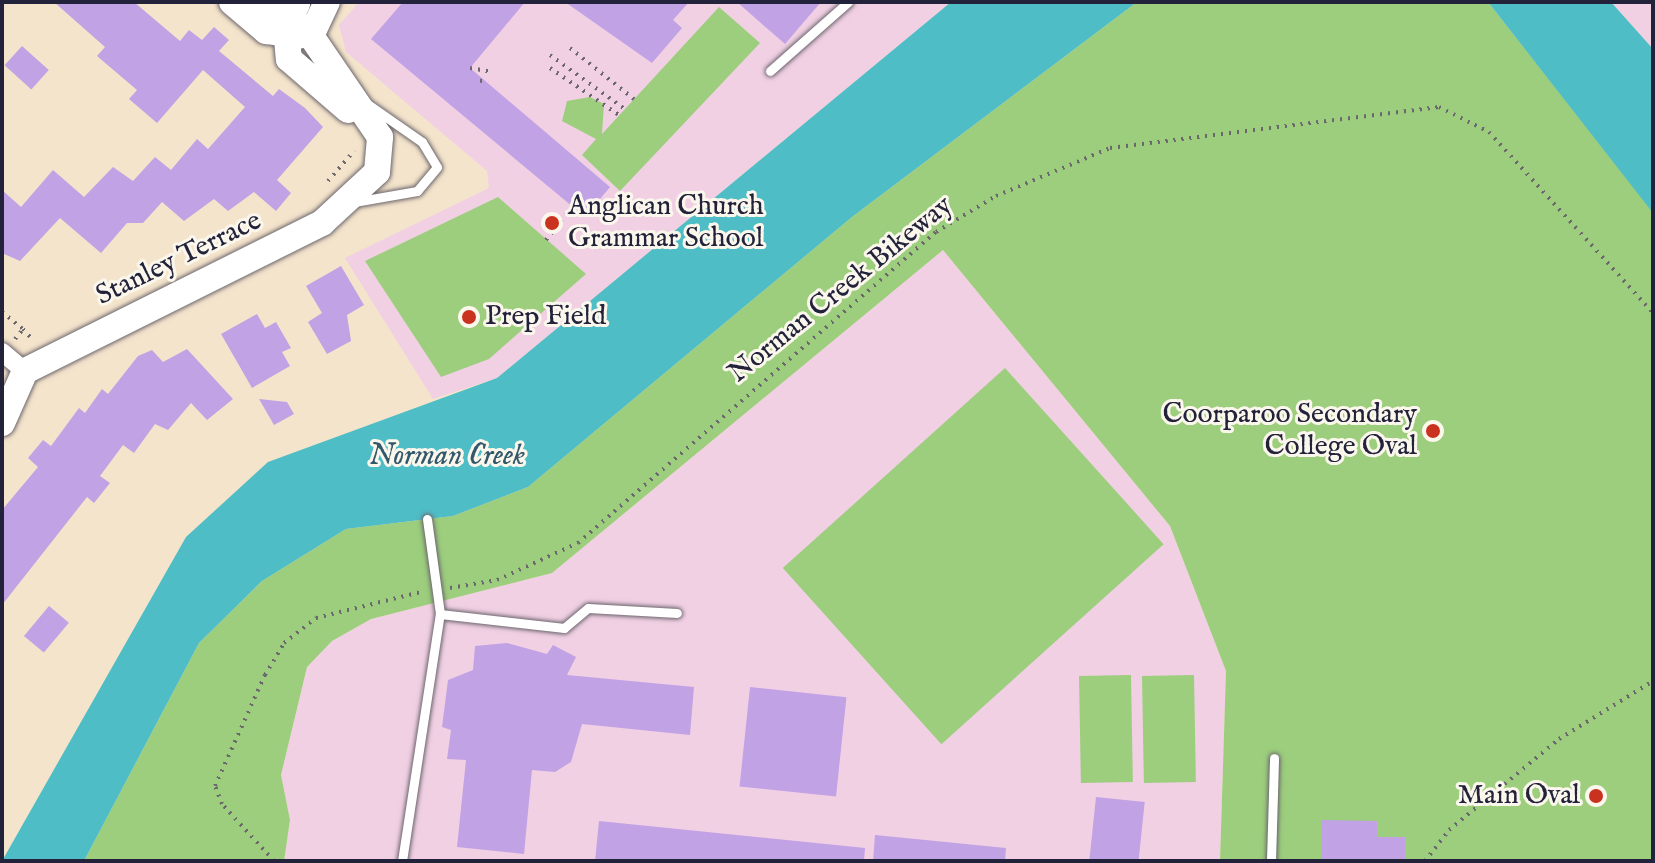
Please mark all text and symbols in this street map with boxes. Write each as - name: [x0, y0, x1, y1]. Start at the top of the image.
- street label: Norman Creek Bikeway: [722, 189, 960, 391]
- place label: Anglican Church Grammar School: [568, 190, 764, 256]
- street label: Stanley Terrace: [91, 205, 267, 313]
- marker: Anglican Church Grammar School: [543, 214, 561, 232]
- place label: Prep Field: [485, 300, 606, 334]
- marker: Prep Field: [460, 308, 478, 326]
- place label: Coorparoo Secondary College Oval: [1163, 398, 1417, 464]
- marker: Coorparoo Secondary College Oval: [1424, 422, 1442, 440]
- water label: Norman Creek: [369, 438, 525, 474]
- place label: Main Oval: [1458, 779, 1580, 813]
- marker: Main Oval: [1587, 787, 1605, 805]

